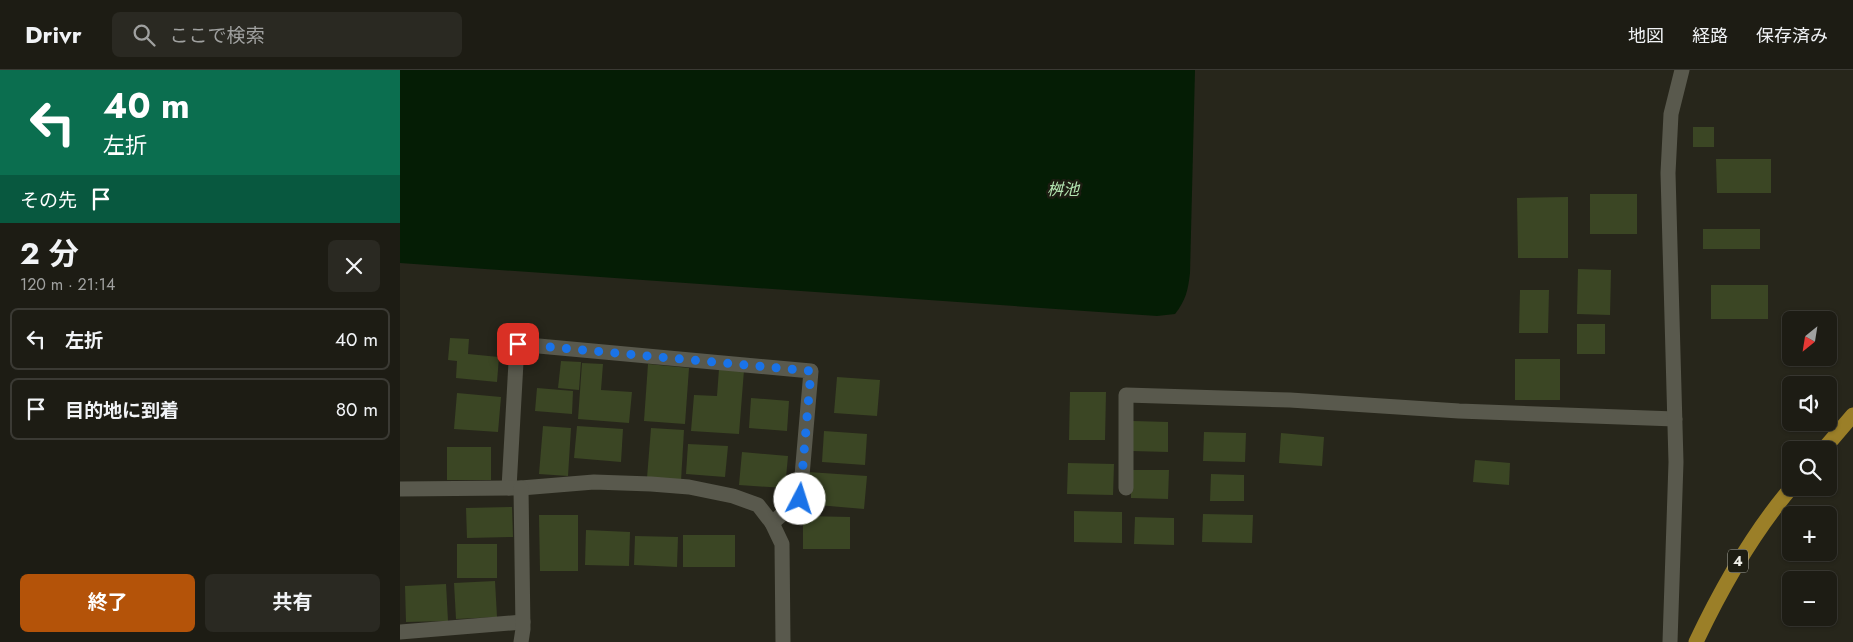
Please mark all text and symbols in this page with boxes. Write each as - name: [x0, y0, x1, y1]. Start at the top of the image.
- search box: [112, 12, 462, 57]
- text: Drivr: [25, 17, 82, 52]
- icon: search: [130, 21, 158, 49]
- text: ここで検索: [170, 22, 265, 49]
- text: 地図: [1628, 23, 1664, 49]
- text: 経路: [1692, 23, 1728, 49]
- text: 保存済み: [1756, 23, 1828, 49]
- text: 40 m: [103, 81, 190, 131]
- icon: left: [20, 90, 85, 155]
- text: 左折: [103, 129, 147, 161]
- water label: 桝池: [1047, 178, 1081, 201]
- icon: arrive: [87, 185, 115, 213]
- text: その先: [20, 187, 77, 214]
- text: 2 分: [20, 232, 79, 275]
- button: close: [328, 240, 380, 292]
- text: 120 m · 21:14: [20, 273, 115, 296]
- north arrow: [1782, 311, 1838, 366]
- map controls: [1782, 311, 1837, 626]
- pin: [497, 323, 539, 365]
- icon: left: [22, 325, 50, 353]
- text: 40 m: [335, 326, 378, 353]
- text: 左折: [65, 327, 103, 354]
- icon: arrive: [504, 330, 532, 358]
- button: sound: [1782, 376, 1837, 431]
- icon: arrive: [22, 395, 50, 423]
- text: 80 m: [336, 396, 378, 423]
- text: 目的地に到着: [65, 397, 179, 424]
- button: search: [1782, 441, 1837, 496]
- position arrow: [773, 472, 825, 524]
- button: +: [1782, 506, 1837, 561]
- road number: 4: [1728, 550, 1748, 572]
- button: −: [1782, 571, 1837, 626]
- button: 終了: [20, 574, 195, 632]
- button: 共有: [205, 574, 380, 632]

